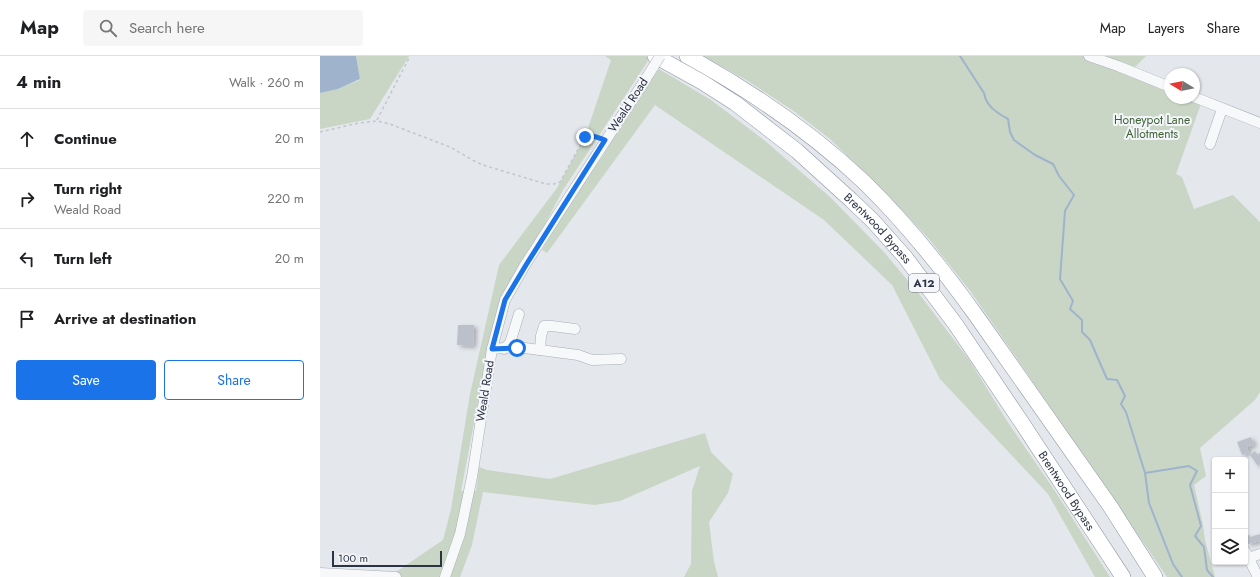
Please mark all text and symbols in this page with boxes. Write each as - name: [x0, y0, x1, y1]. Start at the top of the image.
- search box: [83, 10, 363, 46]
- text: Map: [20, 14, 59, 41]
- icon: search: [97, 17, 119, 39]
- text: Search here: [129, 17, 205, 39]
- text: Map: [1100, 18, 1126, 38]
- text: Layers: [1148, 18, 1184, 38]
- text: Share: [1206, 18, 1240, 38]
- north arrow: [1164, 68, 1200, 104]
- text: 4 min: [16, 70, 61, 94]
- text: Walk · 260 m: [229, 73, 304, 92]
- street label: Weald Road: [604, 74, 652, 136]
- park label: Honeypot Lane Allotments: [1114, 111, 1190, 143]
- icon: ahead: [16, 128, 38, 150]
- text: Continue: [54, 128, 117, 150]
- route end: [576, 128, 594, 146]
- text: 20 m: [275, 129, 304, 148]
- text: Turn right: [54, 178, 122, 200]
- icon: right: [16, 188, 38, 210]
- text: 220 m: [267, 189, 304, 208]
- street label: Brentwood Bypass: [840, 189, 916, 267]
- text: Weald Road: [54, 200, 121, 219]
- icon: left: [16, 248, 38, 270]
- text: Turn left: [54, 248, 112, 270]
- text: 20 m: [275, 249, 304, 268]
- road number: A12: [909, 274, 939, 292]
- icon: arrive: [16, 308, 38, 330]
- text: Arrive at destination: [54, 308, 196, 330]
- route start: [508, 339, 526, 357]
- street label: Weald Road: [471, 359, 499, 423]
- button: Save: [16, 360, 156, 400]
- button: Share: [164, 360, 304, 400]
- street label: Brentwood Bypass: [1034, 447, 1099, 534]
- map controls: [1212, 457, 1248, 565]
- button: +: [1212, 457, 1248, 493]
- button: −: [1212, 493, 1248, 529]
- button: layers: [1212, 529, 1248, 565]
- scale bar: [332, 549, 442, 568]
- text: 100 m: [338, 550, 368, 566]

